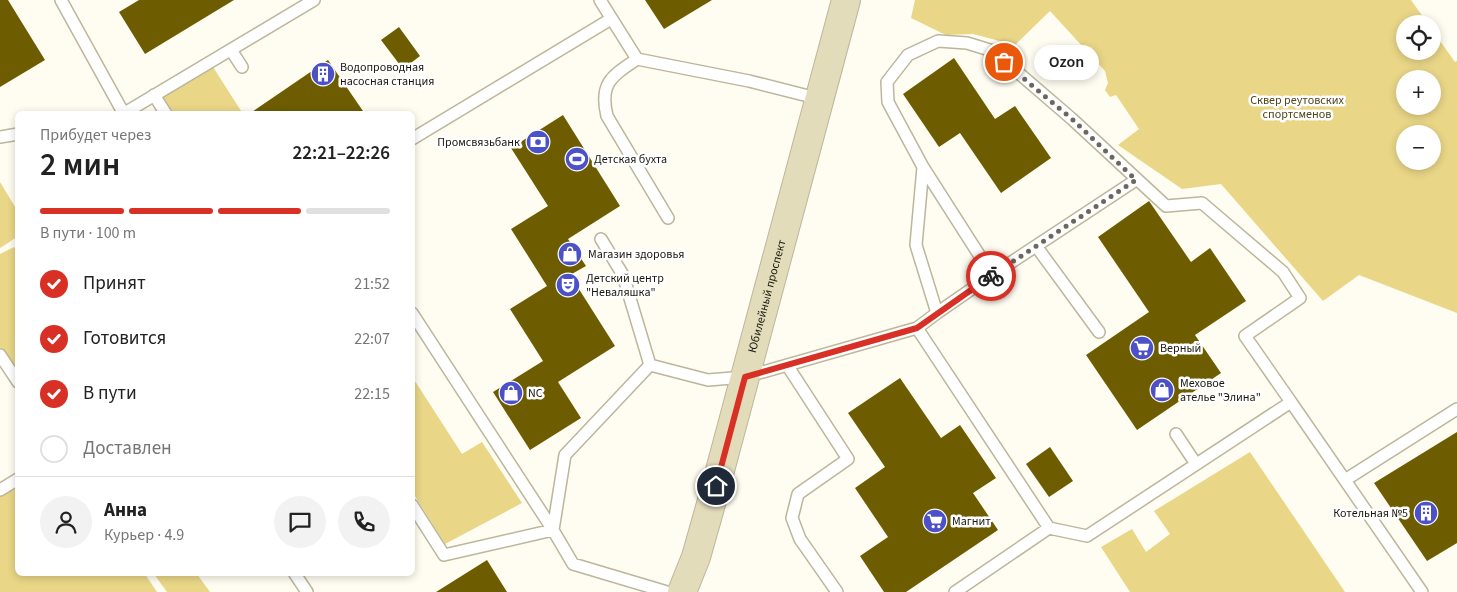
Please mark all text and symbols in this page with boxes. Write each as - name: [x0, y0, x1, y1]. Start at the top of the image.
- map controls: [1396, 15, 1441, 170]
- button: locate: [1396, 15, 1441, 60]
- pin: [983, 41, 1025, 83]
- callout: Ozon: [1034, 44, 1099, 80]
- icon: bag: [990, 48, 1018, 76]
- text: Ozon: [1049, 51, 1084, 73]
- place label: Водопроводная насосная станция: [340, 59, 434, 90]
- building icon: Водопроводная насосная станция: [310, 61, 336, 87]
- button: +: [1396, 70, 1441, 115]
- park label: Сквер реутовских спортсменов: [1250, 92, 1344, 123]
- text: Прибудет через: [40, 124, 151, 146]
- button: −: [1396, 125, 1441, 170]
- bank icon: Промсвязьбанк: [525, 129, 551, 155]
- place label: Промсвязьбанк: [437, 134, 520, 151]
- text: 22:21–22:26: [292, 140, 390, 167]
- text: 2 мин: [40, 142, 120, 188]
- sports icon: Детская бухта: [564, 146, 590, 172]
- place label: Детская бухта: [594, 151, 667, 168]
- text: В пути · 100 m: [40, 222, 136, 244]
- street label: Юбилейный проспект: [744, 237, 791, 355]
- shop icon: Магазин здоровья: [557, 241, 583, 267]
- place label: Магазин здоровья: [588, 246, 684, 263]
- courier: [966, 251, 1016, 301]
- icon: bike: [977, 262, 1005, 290]
- icon: check: [40, 270, 68, 298]
- text: Принят: [83, 270, 146, 297]
- place label: Детский центр "Неваляшка": [586, 270, 664, 301]
- theatre icon: Детский центр "Неваляшка": [555, 272, 581, 298]
- text: 21:52: [354, 273, 390, 295]
- icon: check: [40, 325, 68, 353]
- text: Готовится: [83, 325, 166, 352]
- text: 22:07: [354, 328, 390, 350]
- supermarket icon: Верный: [1129, 335, 1155, 361]
- place label: Верный: [1160, 340, 1201, 357]
- place label: Меховое ателье "Элина": [1180, 375, 1261, 406]
- shop icon: Меховое ателье "Элина": [1149, 377, 1175, 403]
- icon: check: [40, 380, 68, 408]
- text: В пути: [83, 380, 137, 407]
- shop icon: NC: [498, 380, 524, 406]
- text: 22:15: [354, 383, 390, 405]
- place label: NC: [528, 385, 543, 402]
- text: Доставлен: [83, 435, 172, 462]
- pin: [695, 465, 737, 507]
- icon: home: [702, 472, 730, 500]
- button: person: [40, 496, 92, 548]
- button: chat: [274, 496, 326, 548]
- button: phone: [338, 496, 390, 548]
- text: Анна: [104, 497, 147, 524]
- building icon: Котельная №5: [1413, 500, 1439, 526]
- place label: Котельная №5: [1333, 505, 1408, 522]
- supermarket icon: Магнит: [922, 508, 948, 534]
- place label: Магнит: [952, 513, 991, 530]
- text: Курьер · 4.9: [104, 524, 184, 546]

